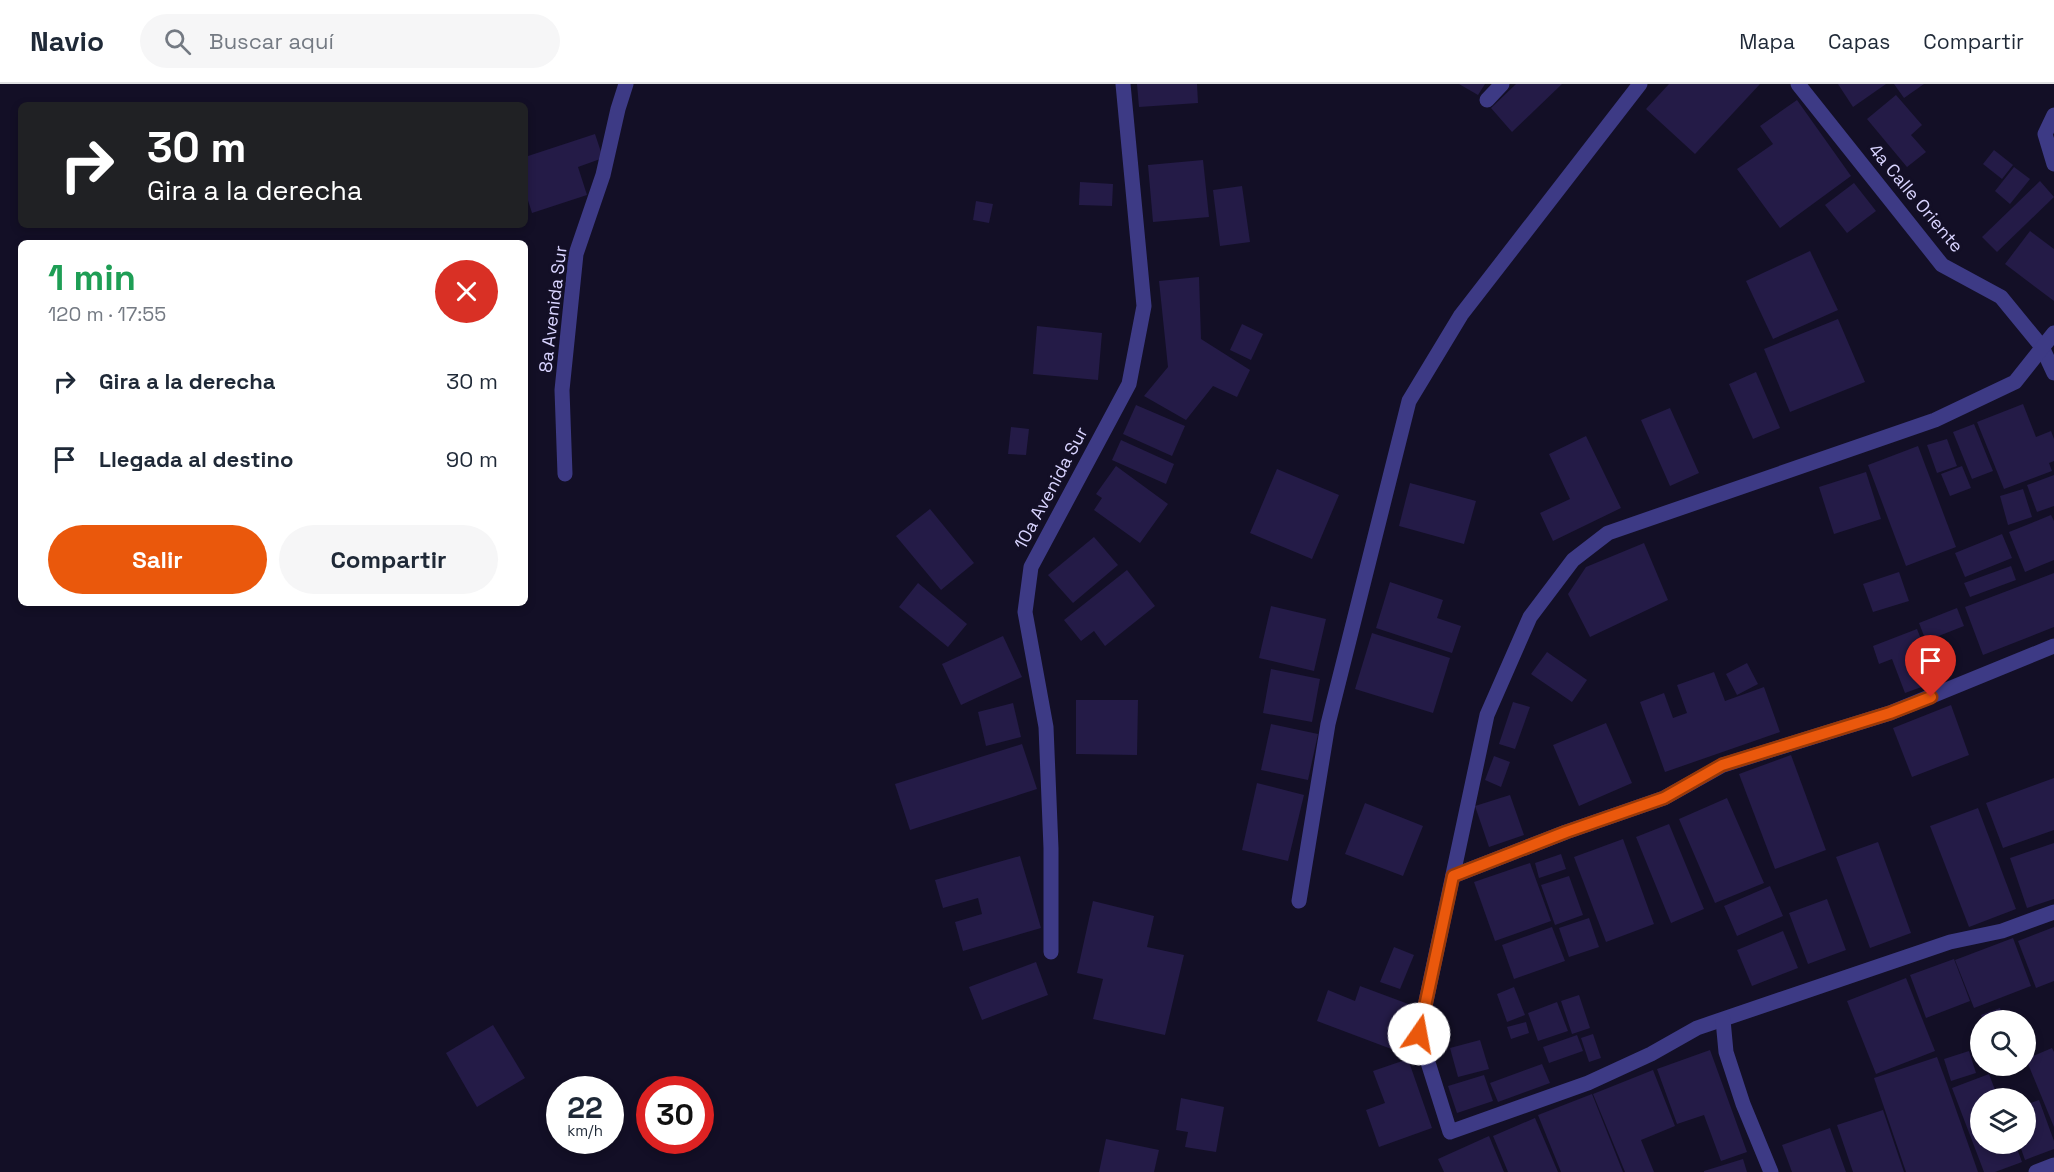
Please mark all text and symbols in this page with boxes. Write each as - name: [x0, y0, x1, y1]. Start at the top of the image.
- search box: [140, 14, 560, 68]
- text: Navio: [30, 23, 104, 59]
- icon: search: [161, 25, 194, 58]
- text: Buscar aquí: [209, 27, 334, 55]
- text: Mapa: [1739, 28, 1795, 55]
- text: Capas: [1828, 28, 1890, 55]
- text: Compartir: [1923, 28, 2024, 55]
- text: 30 m: [147, 121, 246, 174]
- icon: right: [48, 126, 126, 204]
- street label: 4a Calle Oriente: [1864, 138, 1969, 257]
- text: Gira a la derecha: [147, 173, 362, 208]
- street label: 8a Avenida Sur: [533, 244, 572, 374]
- text: 1 min: [48, 255, 136, 301]
- button: close: [435, 260, 498, 323]
- text: 120 m · 17:55: [48, 301, 166, 327]
- icon: right: [48, 365, 81, 398]
- text: Gira a la derecha: [99, 367, 276, 395]
- text: 30 m: [446, 367, 498, 395]
- street label: 10a Avenida Sur: [1009, 422, 1093, 553]
- icon: arrive: [48, 443, 81, 476]
- text: Llegada al destino: [99, 445, 293, 473]
- text: 90 m: [446, 445, 498, 473]
- button: Salir: [48, 525, 267, 594]
- button: Compartir: [279, 525, 498, 594]
- pin: [1905, 635, 1956, 697]
- icon: arrive: [1914, 644, 1947, 677]
- position arrow: [1387, 1002, 1451, 1066]
- map controls: [1970, 1010, 2036, 1154]
- button: search: [1970, 1010, 2036, 1076]
- speed limit sign: 30: [636, 1076, 714, 1154]
- text: 22: [567, 1088, 603, 1127]
- button: layers: [1970, 1088, 2036, 1154]
- text: km/h: [567, 1121, 603, 1140]

